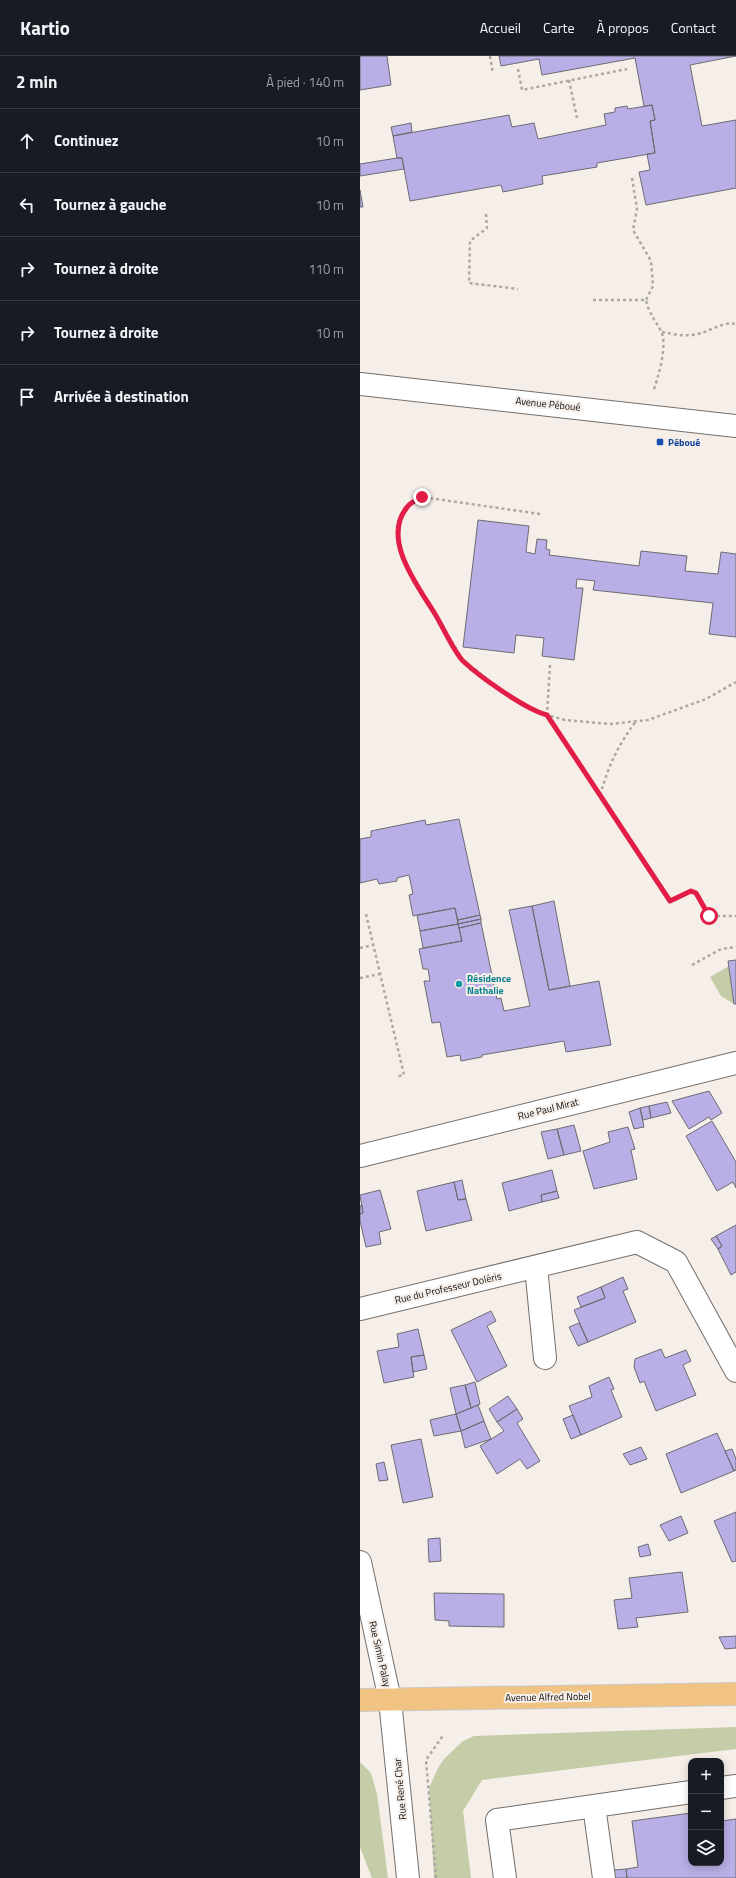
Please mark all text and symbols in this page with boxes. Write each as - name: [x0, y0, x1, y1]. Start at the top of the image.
- text: Kartio: [20, 13, 70, 42]
- text: Accueil: [480, 17, 521, 38]
- text: Carte: [543, 17, 575, 38]
- text: À propos: [597, 17, 649, 38]
- text: Contact: [671, 17, 716, 38]
- text: 2 min: [16, 69, 57, 95]
- text: À pied · 140 m: [266, 72, 344, 92]
- text: Continuez: [54, 129, 119, 152]
- icon: ahead: [16, 130, 38, 152]
- text: 10 m: [316, 131, 344, 151]
- text: Tournez à gauche: [54, 193, 166, 216]
- icon: left: [16, 194, 38, 216]
- text: 10 m: [316, 195, 344, 215]
- text: Tournez à droite: [54, 257, 159, 280]
- icon: right: [16, 258, 38, 280]
- text: 110 m: [308, 259, 344, 279]
- text: Tournez à droite: [54, 321, 159, 344]
- icon: right: [16, 322, 38, 344]
- text: 10 m: [316, 323, 344, 343]
- text: Arrivée à destination: [54, 385, 189, 408]
- icon: arrive: [16, 386, 38, 408]
- street label: Avenue Péboué: [515, 393, 581, 415]
- place label: Péboué: [668, 435, 700, 450]
- marker: Péboué: [655, 437, 665, 447]
- route end: [413, 488, 431, 506]
- route start: [700, 907, 718, 925]
- place label: Résidence Nathalie: [467, 971, 511, 998]
- marker: Résidence Nathalie: [454, 979, 464, 989]
- street label: Rue Paul Mirat: [516, 1094, 580, 1124]
- street label: Rue du Professeur Doléris: [393, 1268, 503, 1308]
- street label: Rue Simin Palay: [365, 1619, 395, 1689]
- street label: Avenue Alfred Nobel: [505, 1689, 591, 1705]
- street label: Rue René Char: [390, 1757, 410, 1820]
- map controls: [688, 1758, 724, 1866]
- button: +: [688, 1758, 724, 1794]
- button: −: [688, 1794, 724, 1830]
- button: layers: [688, 1830, 724, 1866]

